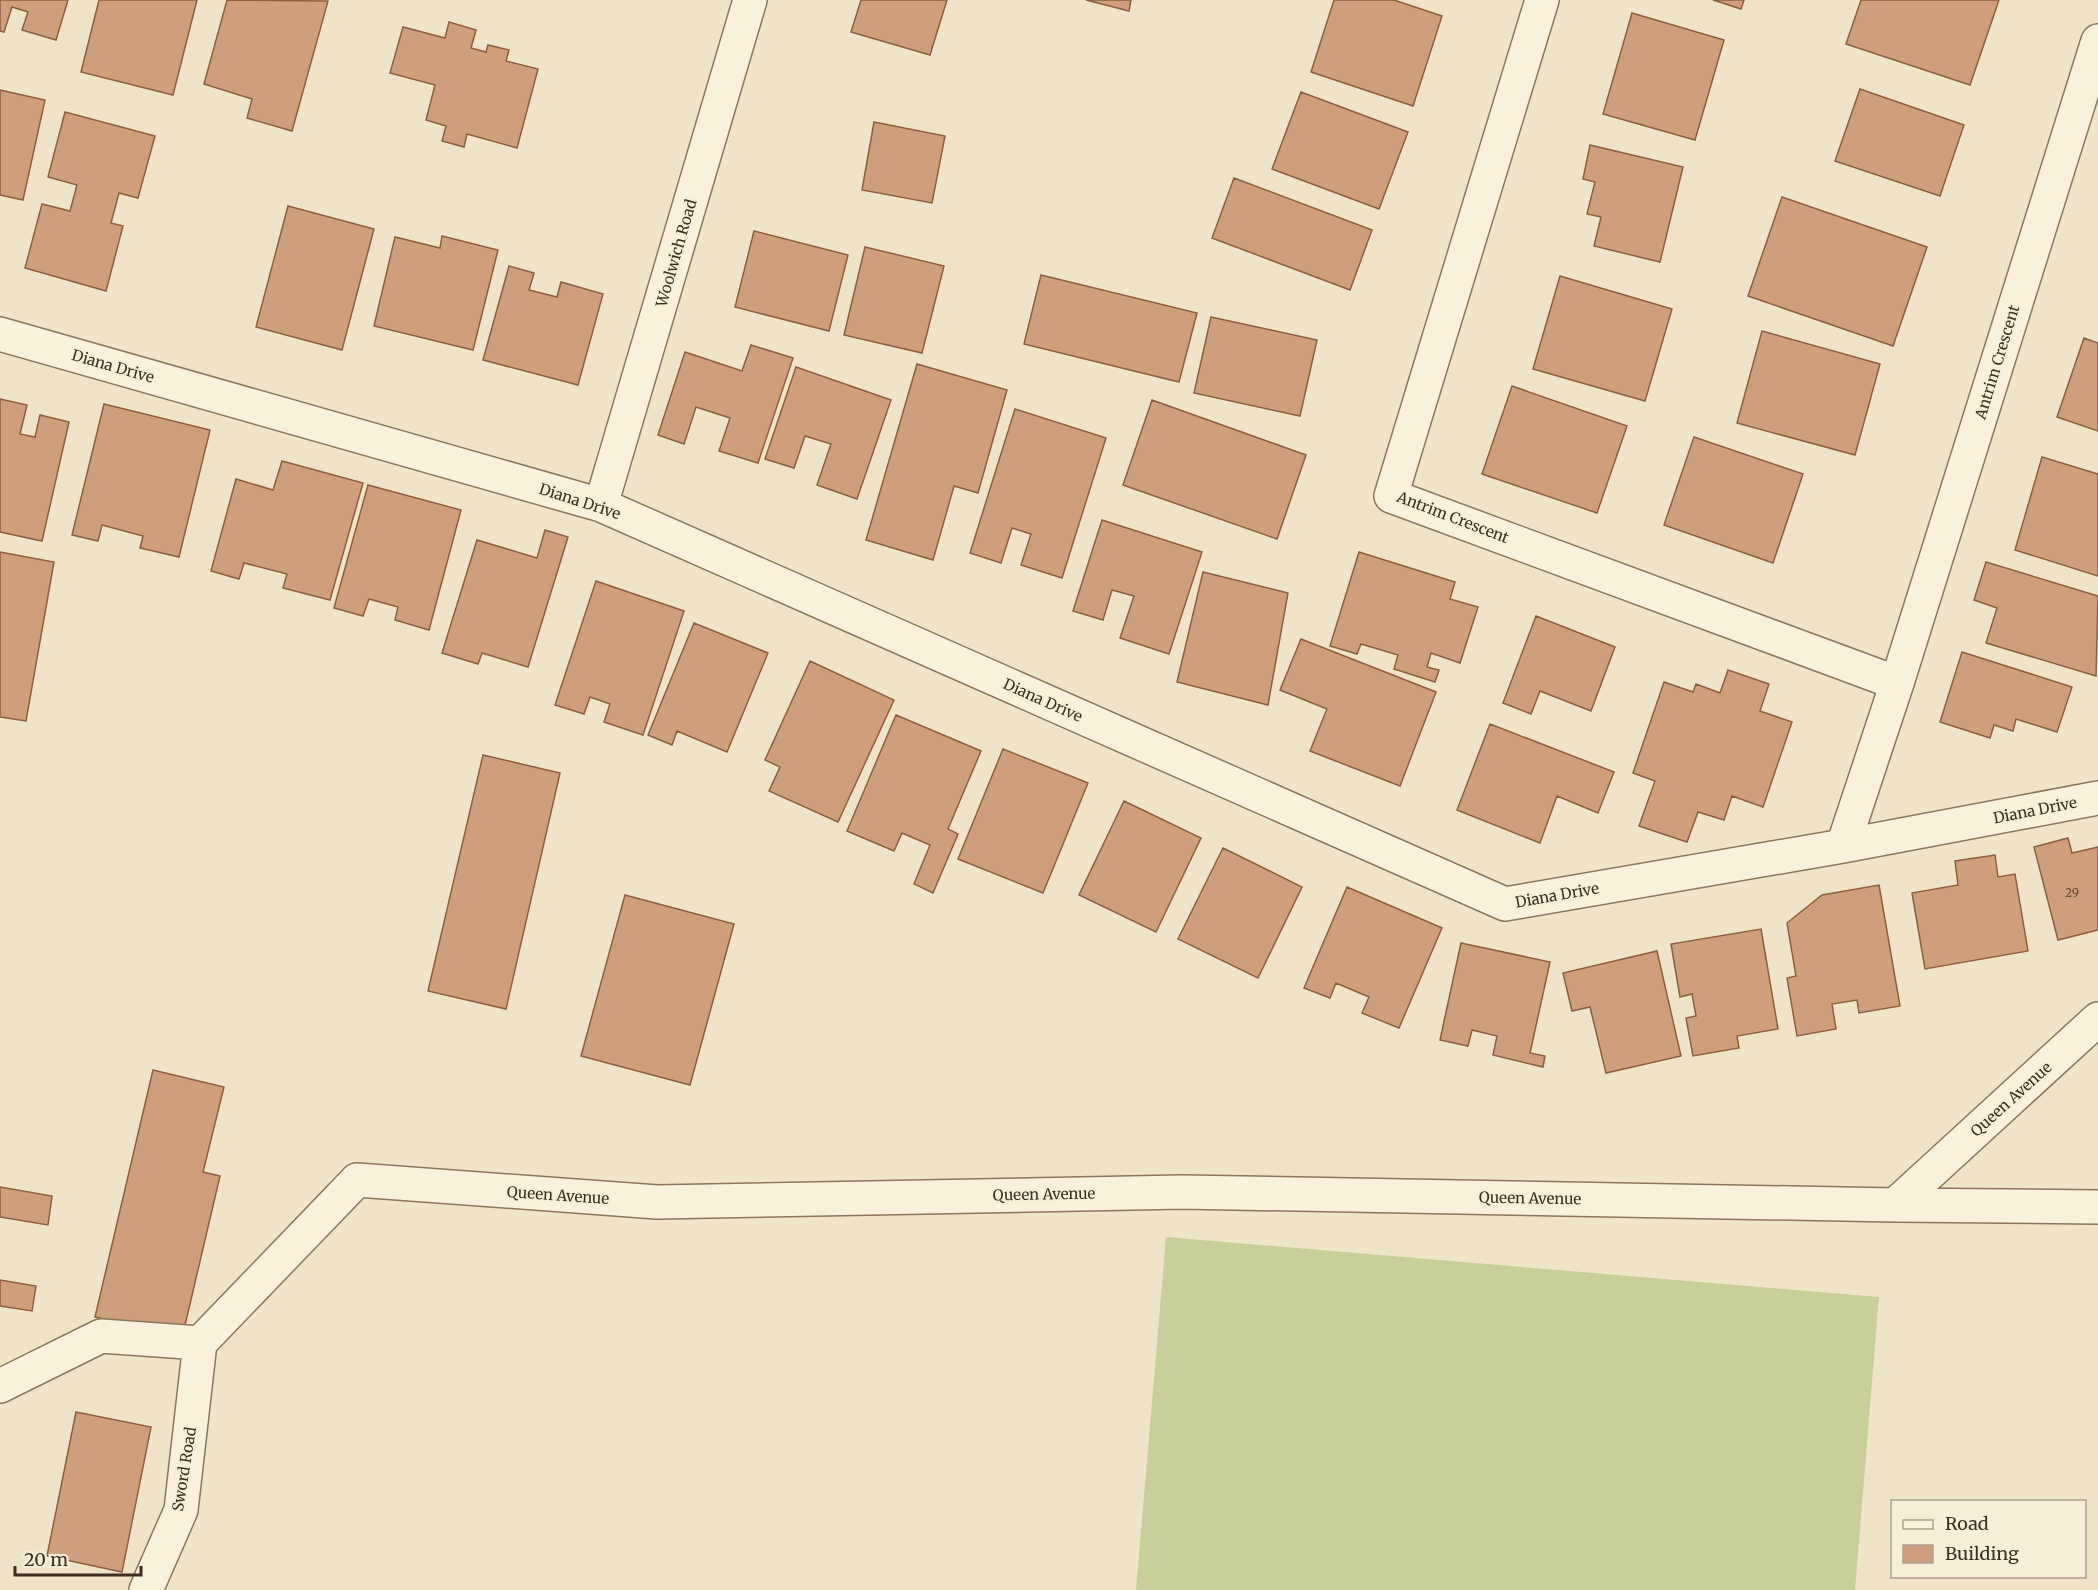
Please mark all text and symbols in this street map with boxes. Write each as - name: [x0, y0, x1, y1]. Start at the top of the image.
- street label: Woolwich Road: [651, 197, 700, 310]
- street label: Antrim Crescent: [1970, 302, 2023, 422]
- street label: Diana Drive: [70, 345, 156, 387]
- street label: Diana Drive: [537, 479, 623, 523]
- street label: Antrim Crescent: [1393, 487, 1512, 547]
- street label: Diana Drive: [1000, 674, 1086, 726]
- street label: Diana Drive: [1992, 793, 2079, 827]
- street label: Diana Drive: [1514, 878, 1600, 912]
- house number: 29: [2065, 885, 2079, 900]
- street label: Queen Avenue: [1967, 1058, 2056, 1140]
- street label: Queen Avenue: [506, 1182, 610, 1208]
- street label: Queen Avenue: [993, 1184, 1096, 1204]
- street label: Queen Avenue: [1479, 1188, 1582, 1208]
- street label: Sword Road: [168, 1425, 200, 1513]
- legend: [1891, 1500, 2086, 1578]
- text: Road: [1945, 1512, 1989, 1535]
- scale bar: [15, 1539, 141, 1577]
- text: Building: [1945, 1542, 2019, 1565]
- text: 20 m: [24, 1548, 68, 1571]

